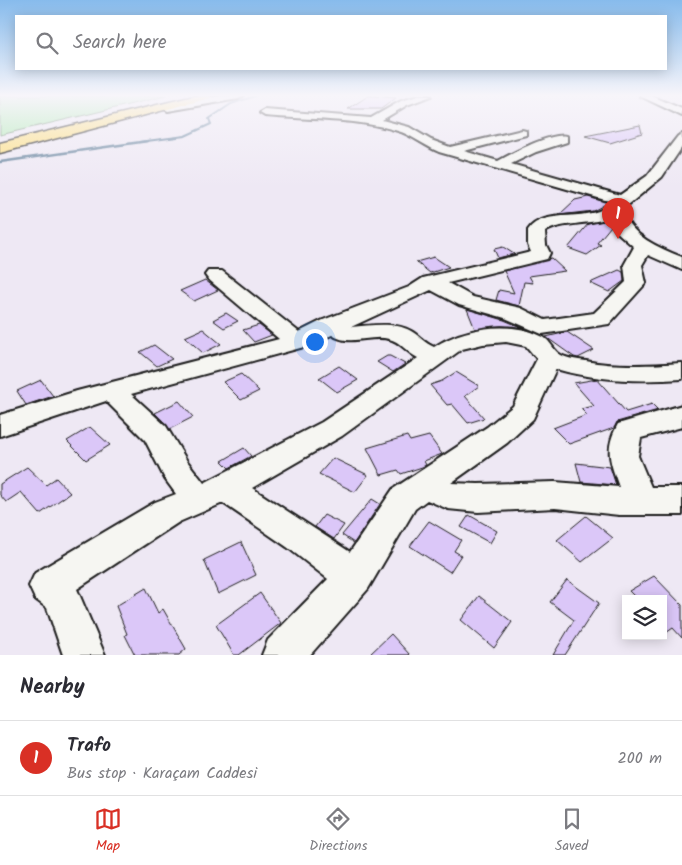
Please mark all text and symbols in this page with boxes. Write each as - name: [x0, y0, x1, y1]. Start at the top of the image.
- search box: [15, 15, 667, 70]
- text: Search here: [73, 28, 167, 58]
- icon: search: [33, 29, 61, 57]
- pin: 1: [602, 198, 634, 239]
- your location: [302, 329, 328, 355]
- map controls: [622, 595, 667, 640]
- button: layers: [622, 595, 667, 640]
- text: Nearby: [20, 671, 85, 704]
- text: Trafo: [67, 731, 111, 761]
- text: 1: [34, 746, 38, 771]
- text: 200 m: [618, 746, 662, 771]
- text: Bus stop · Karaçam Caddesi: [67, 761, 257, 786]
- tab: Map: [94, 805, 122, 857]
- tab: Directions: [309, 805, 367, 857]
- tab: Saved: [555, 805, 588, 857]

